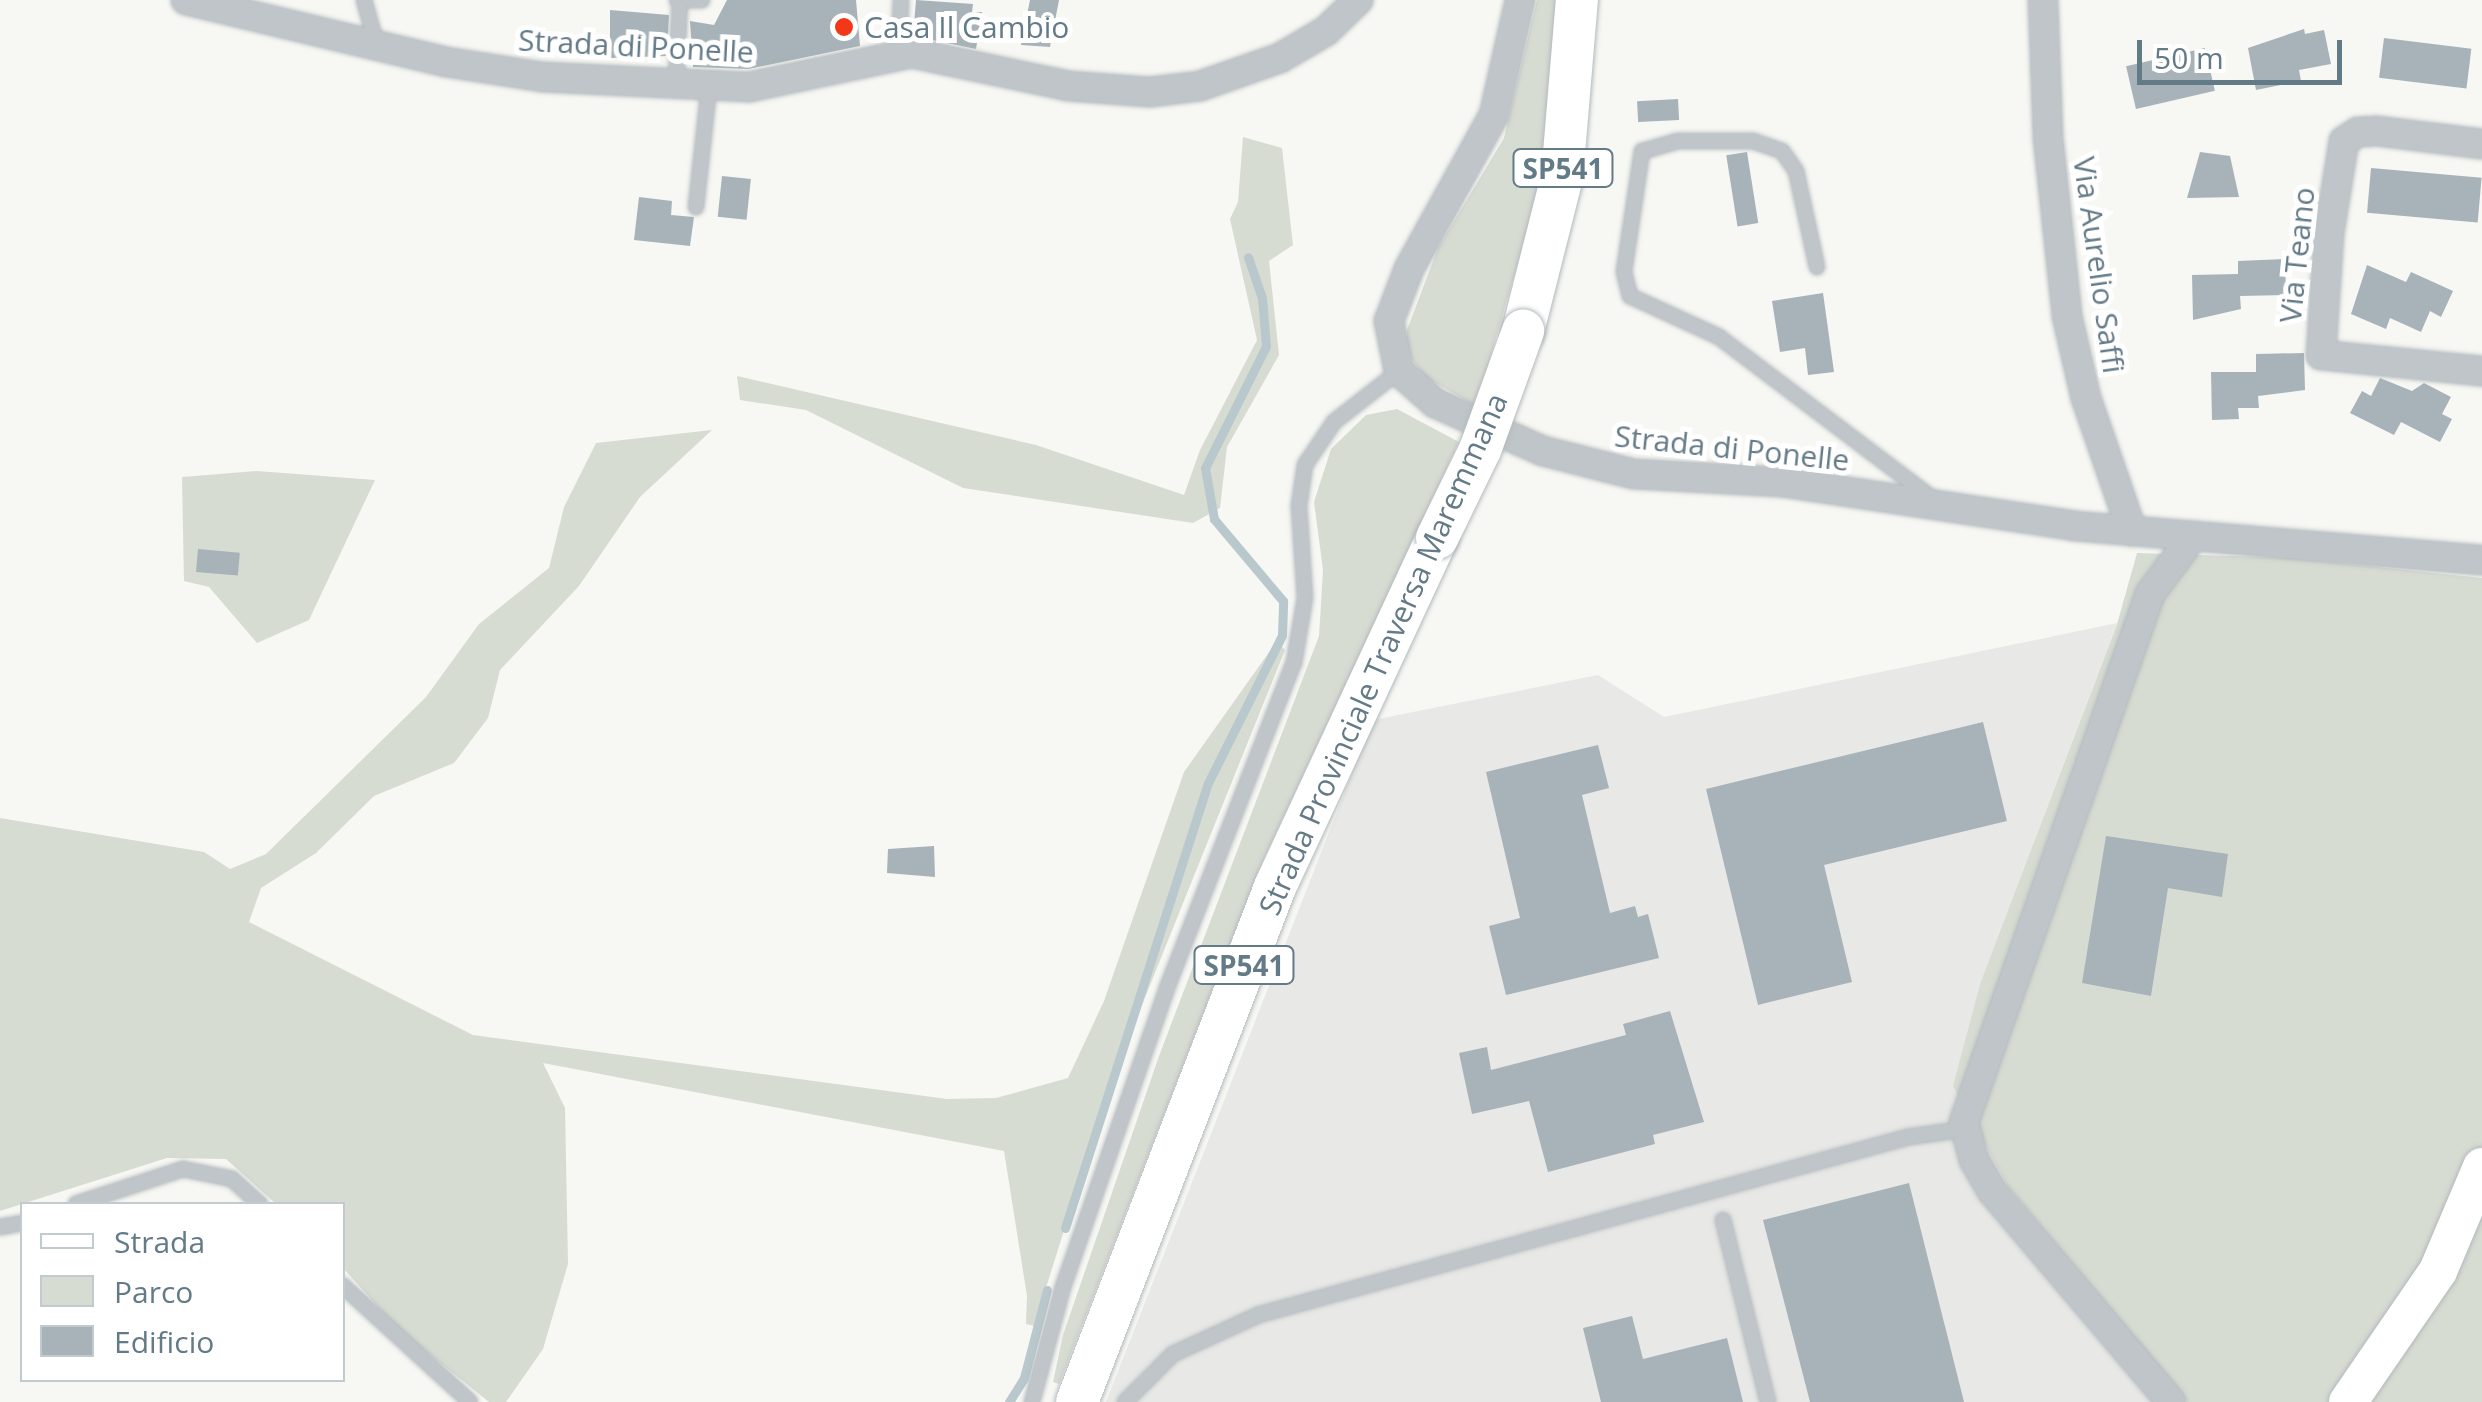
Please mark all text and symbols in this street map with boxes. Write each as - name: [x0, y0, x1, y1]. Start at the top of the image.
- place label: Casa Il Cambio: [864, 9, 1069, 45]
- marker: Casa Il Cambio: [833, 16, 855, 38]
- scale bar: [2142, 20, 2347, 82]
- street label: Strada di Ponelle: [517, 22, 755, 70]
- text: 50 m: [2154, 37, 2224, 78]
- road number: SP541: [1510, 145, 1616, 191]
- street label: Via Aurelio Saffi: [2066, 154, 2132, 376]
- street label: Via Teano: [2272, 185, 2322, 325]
- street label: Strada Provinciale Traversa Maremmana: [1251, 388, 1515, 920]
- street label: Strada di Ponelle: [1613, 418, 1851, 478]
- road number: SP541: [1192, 942, 1296, 988]
- legend: [20, 1202, 345, 1382]
- text: Strada: [114, 1221, 205, 1262]
- text: Parco: [114, 1271, 193, 1312]
- text: Edificio: [114, 1321, 214, 1362]

